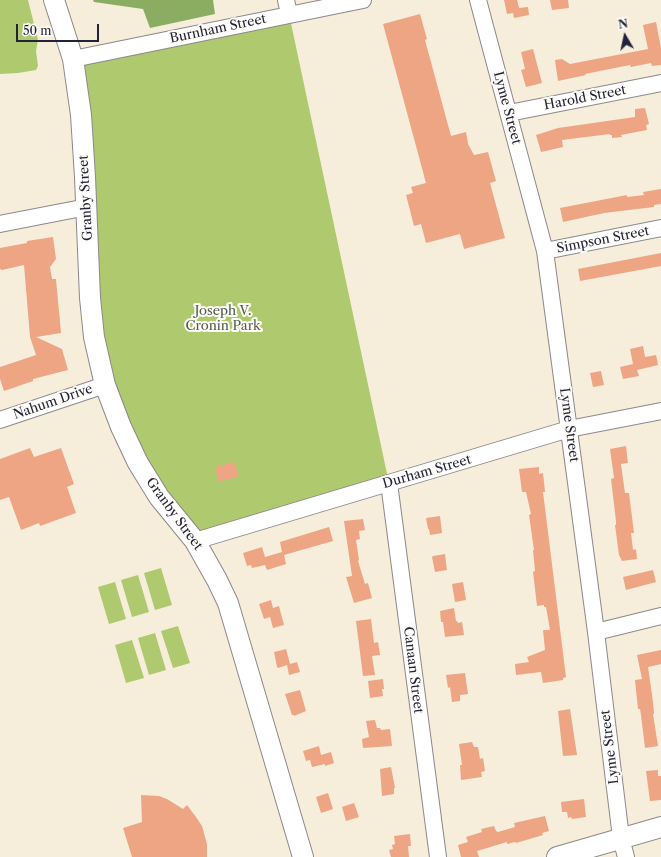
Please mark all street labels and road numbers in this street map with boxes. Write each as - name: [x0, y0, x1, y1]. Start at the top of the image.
- street label: Burnham Street: [168, 11, 268, 47]
- street label: Lyme Street: [490, 70, 524, 146]
- street label: Harold Street: [543, 82, 627, 114]
- street label: Granby Street: [76, 155, 96, 241]
- street label: Simpson Street: [555, 223, 651, 257]
- street label: Nahum Drive: [11, 381, 95, 423]
- street label: Lyme Street: [556, 387, 582, 463]
- street label: Durham Street: [381, 452, 473, 492]
- street label: Granby Street: [142, 475, 206, 553]
- street label: Canaan Street: [400, 626, 426, 714]
- street label: Lyme Street: [598, 709, 622, 785]

